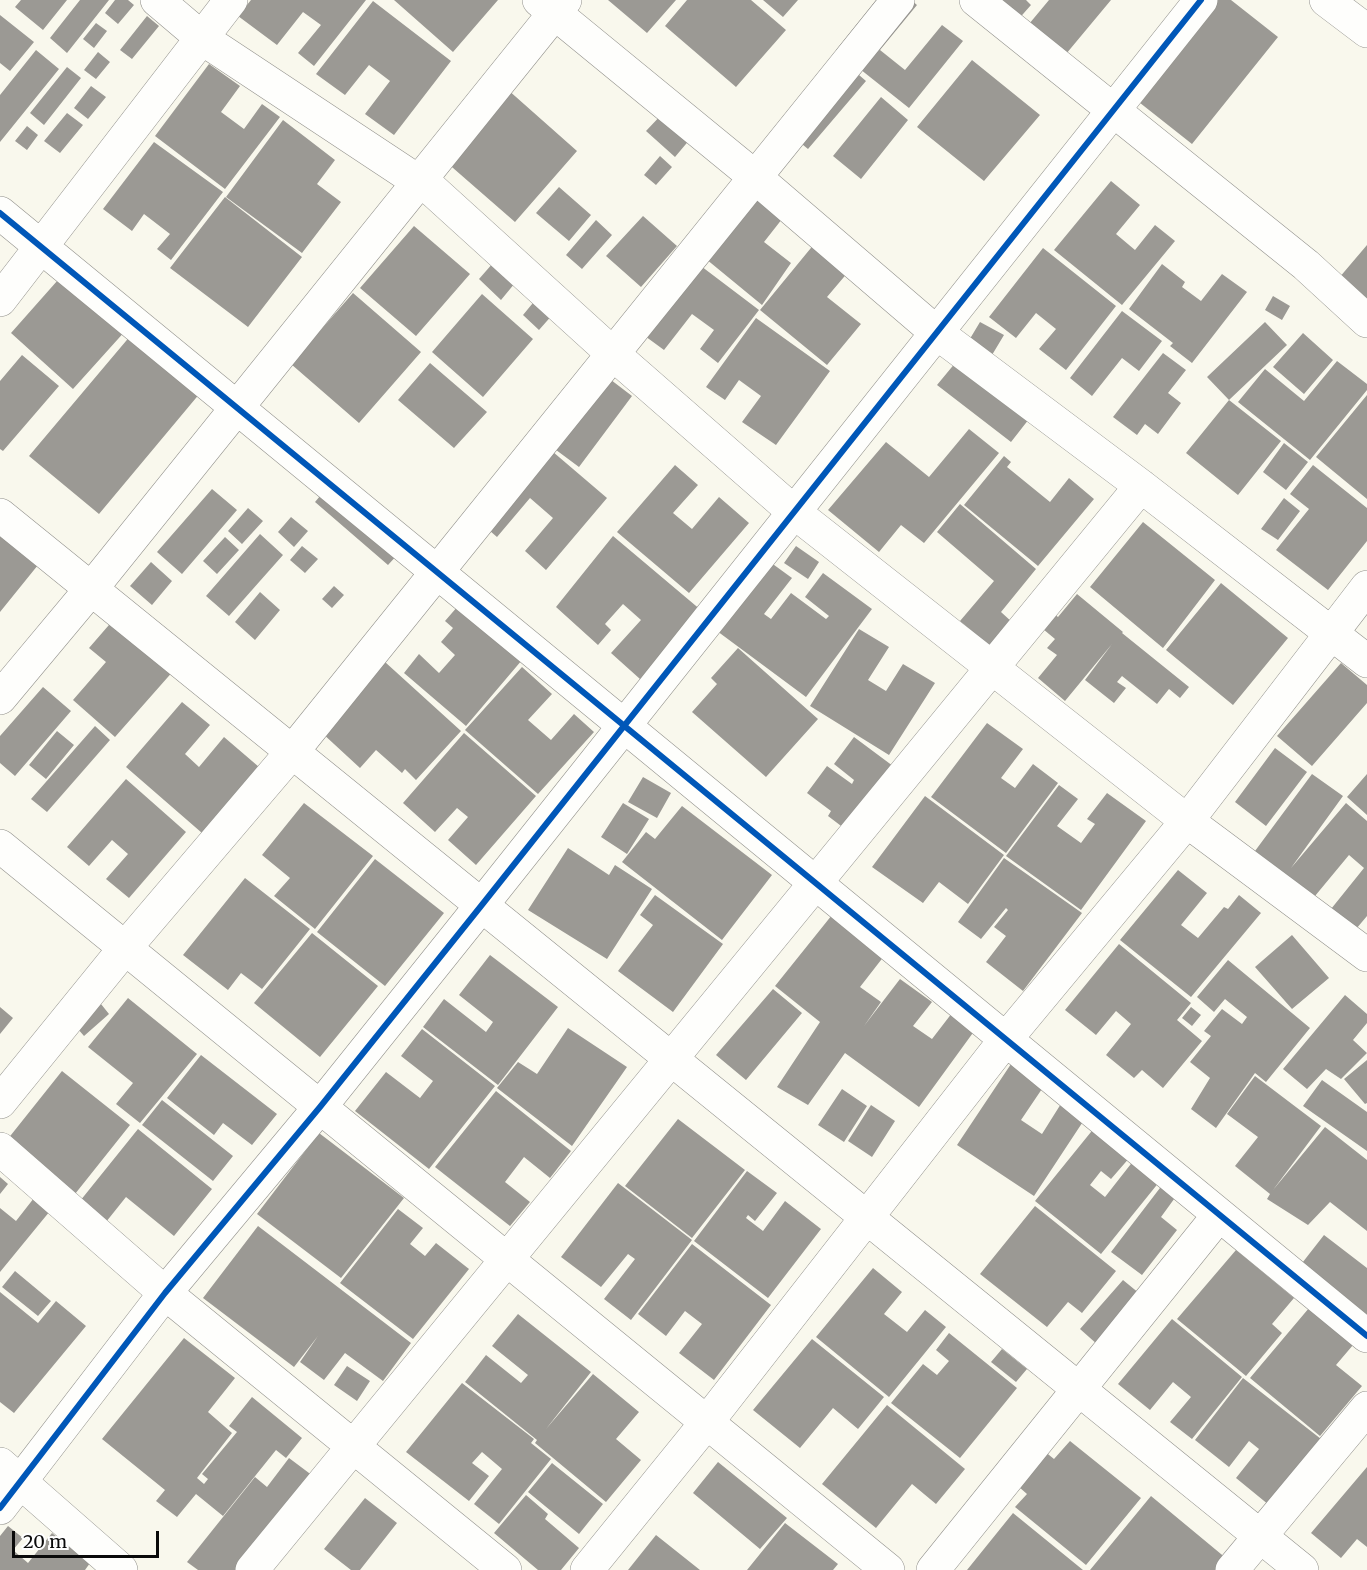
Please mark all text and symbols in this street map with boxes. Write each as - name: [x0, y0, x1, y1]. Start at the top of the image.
- scale bar: [15, 1519, 162, 1557]
- text: 20 m: [23, 1530, 67, 1553]

